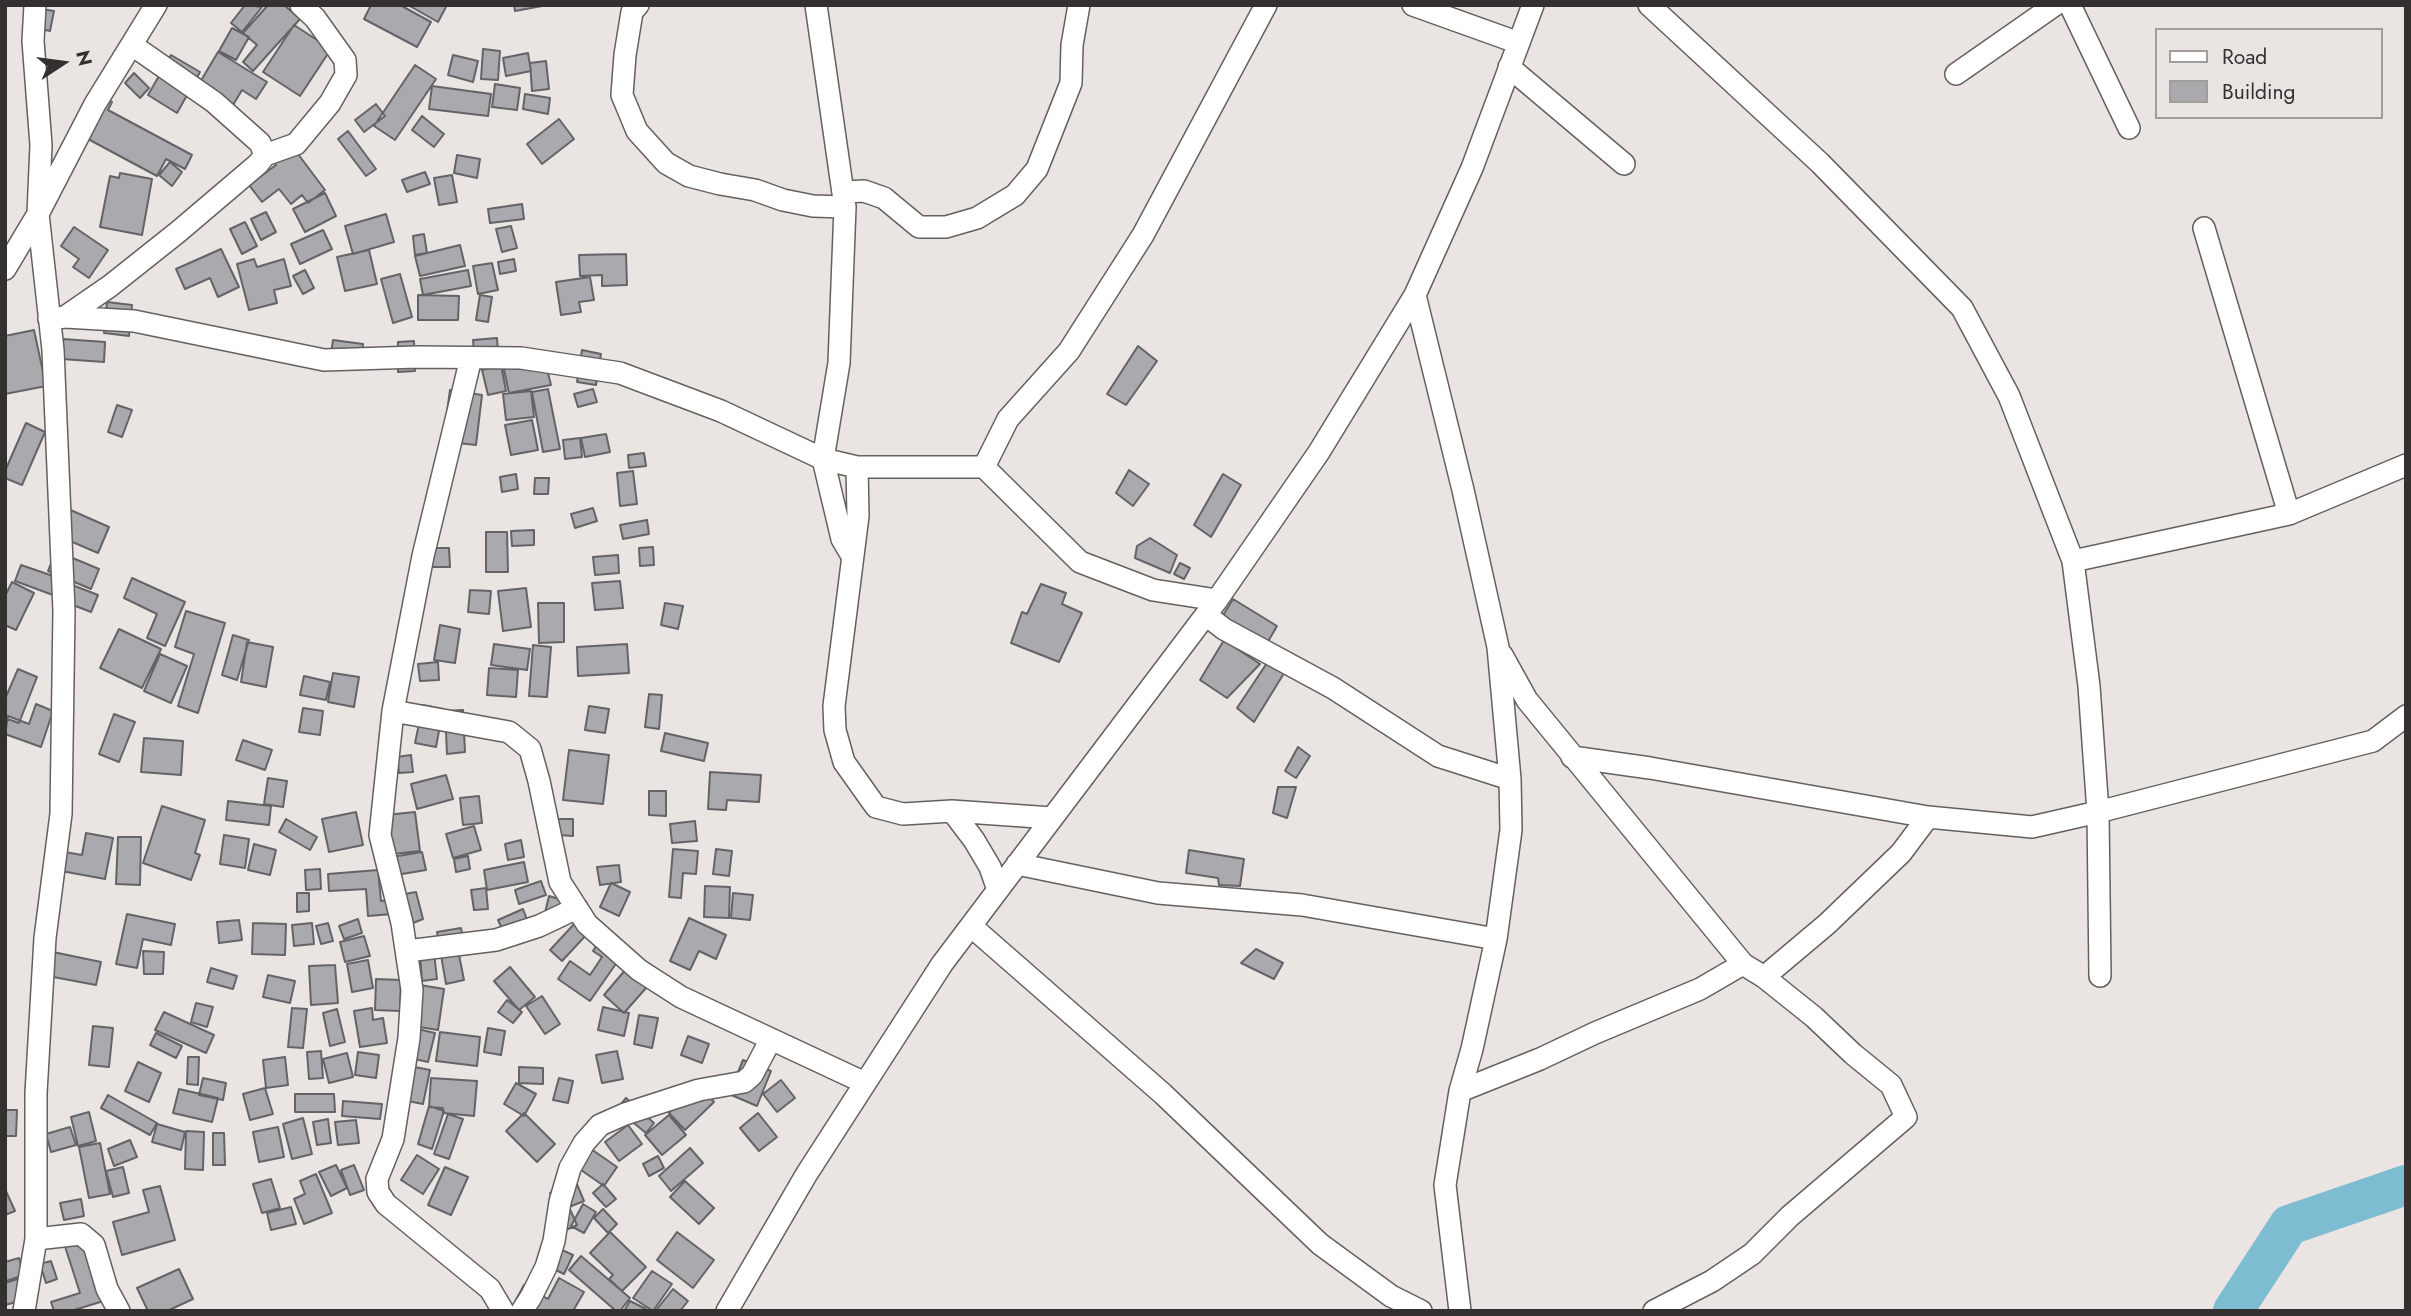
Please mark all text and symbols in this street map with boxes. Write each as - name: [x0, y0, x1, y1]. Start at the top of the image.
- north arrow: [28, 28, 98, 98]
- legend: [2156, 28, 2383, 119]
- text: Road: [2222, 42, 2267, 72]
- text: N: [69, 48, 99, 69]
- text: Building: [2222, 77, 2295, 107]

